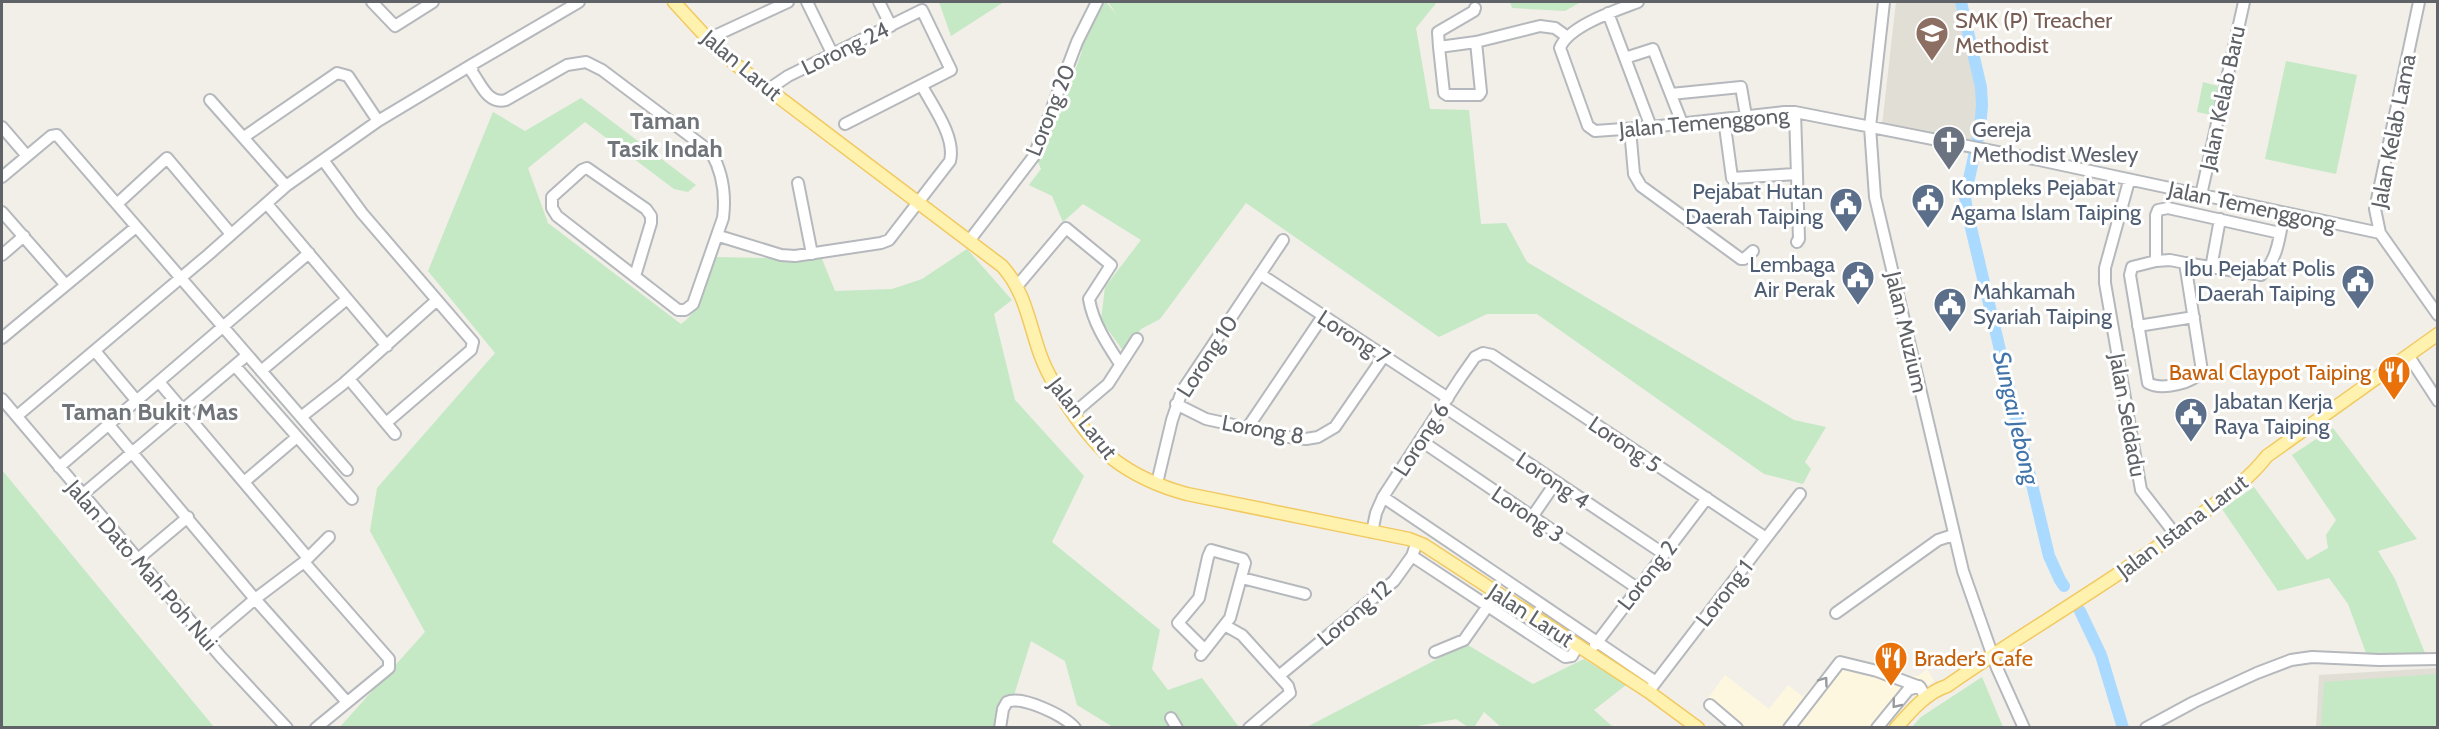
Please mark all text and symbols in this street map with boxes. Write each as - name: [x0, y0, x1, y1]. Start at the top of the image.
- place label: SMK (P) Treacher Methodist: [1955, 7, 2112, 59]
- school or university icon: SMK (P) Treacher Methodist: [1914, 15, 1950, 62]
- street label: Lorong 24: [797, 16, 894, 81]
- street label: Jalan Larut: [695, 23, 788, 107]
- street label: Jalan Kelab Baru: [2194, 23, 2251, 174]
- street label: Jalan Kelab Lama: [2365, 51, 2422, 211]
- street label: Lorong 20: [1020, 60, 1081, 160]
- street label: Jalan Temenggong: [1617, 102, 1791, 143]
- district label: Taman Tasik Indah: [607, 106, 723, 163]
- place label: Gereja Methodist Wesley: [1972, 116, 2138, 168]
- church icon: Gereja Methodist Wesley: [1931, 124, 1967, 171]
- place label: Kompleks Pejabat Agama Islam Taiping: [1951, 174, 2142, 226]
- street label: Jalan Temenggong: [2165, 175, 2339, 238]
- place label: Pejabat Hutan Daerah Taiping: [1685, 178, 1824, 230]
- public building icon: Kompleks Pejabat Agama Islam Taiping: [1910, 182, 1946, 229]
- public building icon: Pejabat Hutan Daerah Taiping: [1828, 186, 1864, 233]
- place label: Lembaga Air Perak: [1749, 251, 1835, 303]
- place label: Ibu Pejabat Polis Daerah Taiping: [2184, 255, 2336, 307]
- public building icon: Lembaga Air Perak: [1840, 259, 1876, 306]
- public building icon: Ibu Pejabat Polis Daerah Taiping: [2340, 263, 2376, 310]
- street label: Jalan Muzium: [1879, 268, 1934, 396]
- place label: Mahkamah Syariah Taiping: [1973, 278, 2113, 330]
- public building icon: Mahkamah Syariah Taiping: [1932, 286, 1968, 333]
- street label: Lorong 7: [1312, 304, 1395, 371]
- street label: Lorong 10: [1171, 310, 1244, 402]
- water label: Sungai Jebong: [1987, 348, 2046, 489]
- street label: Jalan Seldadu: [2103, 350, 2152, 479]
- restaurant icon: Bawal Claypot Taiping: [2376, 354, 2412, 401]
- place label: Bawal Claypot Taiping: [2169, 359, 2372, 386]
- street label: Jalan Larut: [1042, 371, 1123, 465]
- place label: Jabatan Kerja Raya Taiping: [2213, 388, 2333, 440]
- public building icon: Jabatan Kerja Raya Taiping: [2173, 396, 2209, 443]
- district label: Taman Bukit Mas: [62, 397, 238, 426]
- street label: Lorong 6: [1388, 397, 1455, 481]
- street label: Lorong 8: [1220, 409, 1306, 450]
- street label: Lorong 5: [1583, 410, 1666, 478]
- street label: Lorong 4: [1511, 446, 1595, 515]
- street label: Jalan Istana Larut: [2111, 468, 2253, 585]
- street label: Jalan Dato Mah Poh Nui: [59, 474, 223, 656]
- street label: Lorong 3: [1486, 480, 1569, 548]
- street label: Lorong 2: [1612, 535, 1683, 616]
- street label: Lorong 1: [1690, 555, 1759, 632]
- street label: Lorong 12: [1312, 575, 1397, 652]
- street label: Jalan Larut: [1482, 577, 1579, 653]
- restaurant icon: Brader’s Cafe: [1873, 640, 1909, 687]
- place label: Brader’s Cafe: [1914, 645, 2033, 672]
- one-way arrow: [1817, 677, 1828, 688]
- one-way arrow: [1892, 697, 1903, 708]

